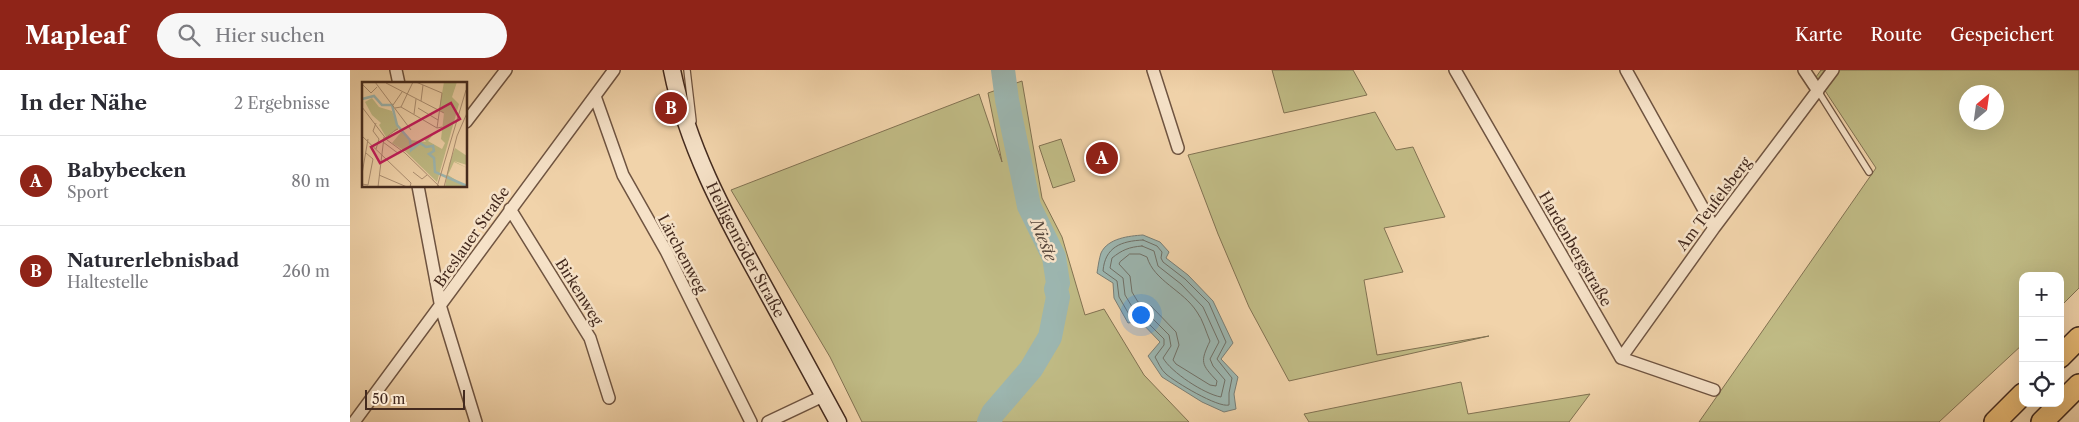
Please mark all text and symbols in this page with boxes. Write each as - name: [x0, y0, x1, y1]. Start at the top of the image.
- search box: [157, 13, 507, 58]
- text: Mapleaf: [25, 21, 127, 50]
- icon: search: [175, 21, 203, 49]
- text: Hier suchen: [215, 24, 325, 47]
- text: Karte: [1795, 24, 1843, 46]
- text: Route: [1871, 24, 1922, 46]
- text: Gespeichert: [1950, 24, 2054, 46]
- inset map: [362, 82, 468, 188]
- north arrow: [1959, 85, 2004, 130]
- pin: B: [655, 89, 687, 127]
- text: In der Nähe: [20, 90, 147, 115]
- text: 2 Ergebnisse: [234, 93, 330, 113]
- pin: A: [1086, 139, 1118, 177]
- street label: Am Teufelsberg: [1672, 153, 1755, 255]
- text: Babybecken: [67, 159, 186, 182]
- text: A: [30, 171, 42, 191]
- text: 80 m: [291, 171, 330, 191]
- street label: Heiligenröder Straße: [702, 179, 789, 321]
- text: Sport: [67, 182, 109, 202]
- street label: Breslauer Straße: [430, 183, 513, 291]
- street label: Hardenbergstraße: [1535, 188, 1616, 310]
- street label: Lärchenweg: [654, 211, 711, 297]
- water label: Nieste: [1026, 214, 1062, 265]
- text: Naturerlebnisbad: [67, 249, 239, 272]
- street label: Birkenweg: [551, 255, 607, 329]
- text: B: [30, 261, 42, 281]
- text: 260 m: [282, 261, 330, 281]
- text: Haltestelle: [67, 272, 148, 292]
- map controls: [2019, 272, 2064, 407]
- button: +: [2019, 272, 2064, 317]
- your location: [1128, 302, 1154, 328]
- button: −: [2019, 317, 2064, 362]
- button: locate: [2019, 362, 2064, 407]
- scale bar: [365, 387, 465, 410]
- text: 50 m: [372, 390, 405, 408]

